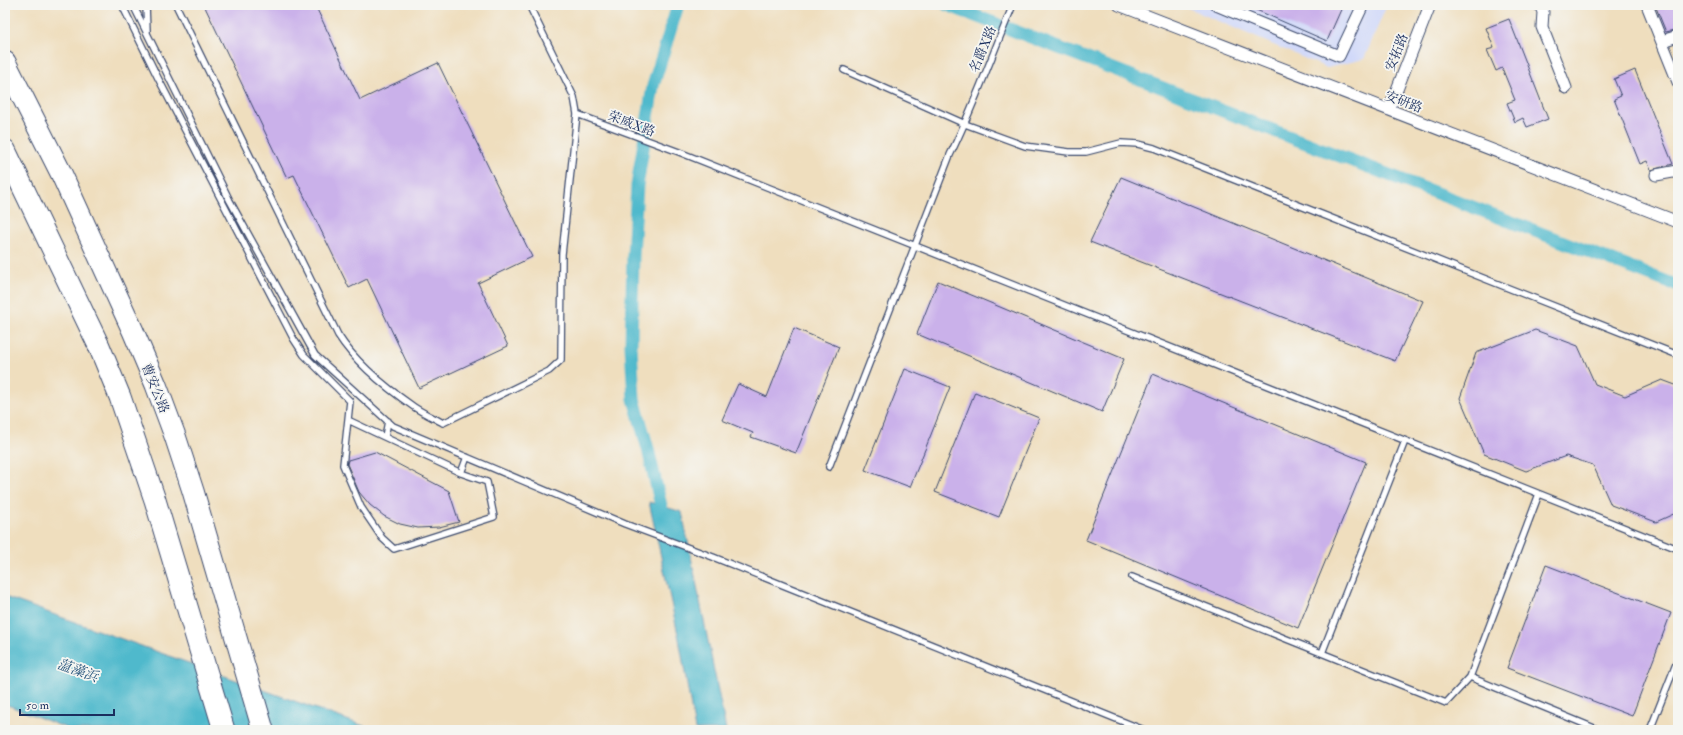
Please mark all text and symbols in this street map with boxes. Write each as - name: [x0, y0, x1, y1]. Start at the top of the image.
- street label: 名爵X路: [966, 24, 1000, 75]
- street label: 安拓路: [1382, 31, 1412, 73]
- street label: 安研路: [1383, 87, 1425, 116]
- street label: 荣威X路: [606, 108, 657, 140]
- street label: 曹安公路: [138, 361, 172, 415]
- water label: 蕰藻浜: [55, 655, 101, 686]
- scale bar: [20, 691, 114, 717]
- text: 50 m: [26, 698, 50, 713]

